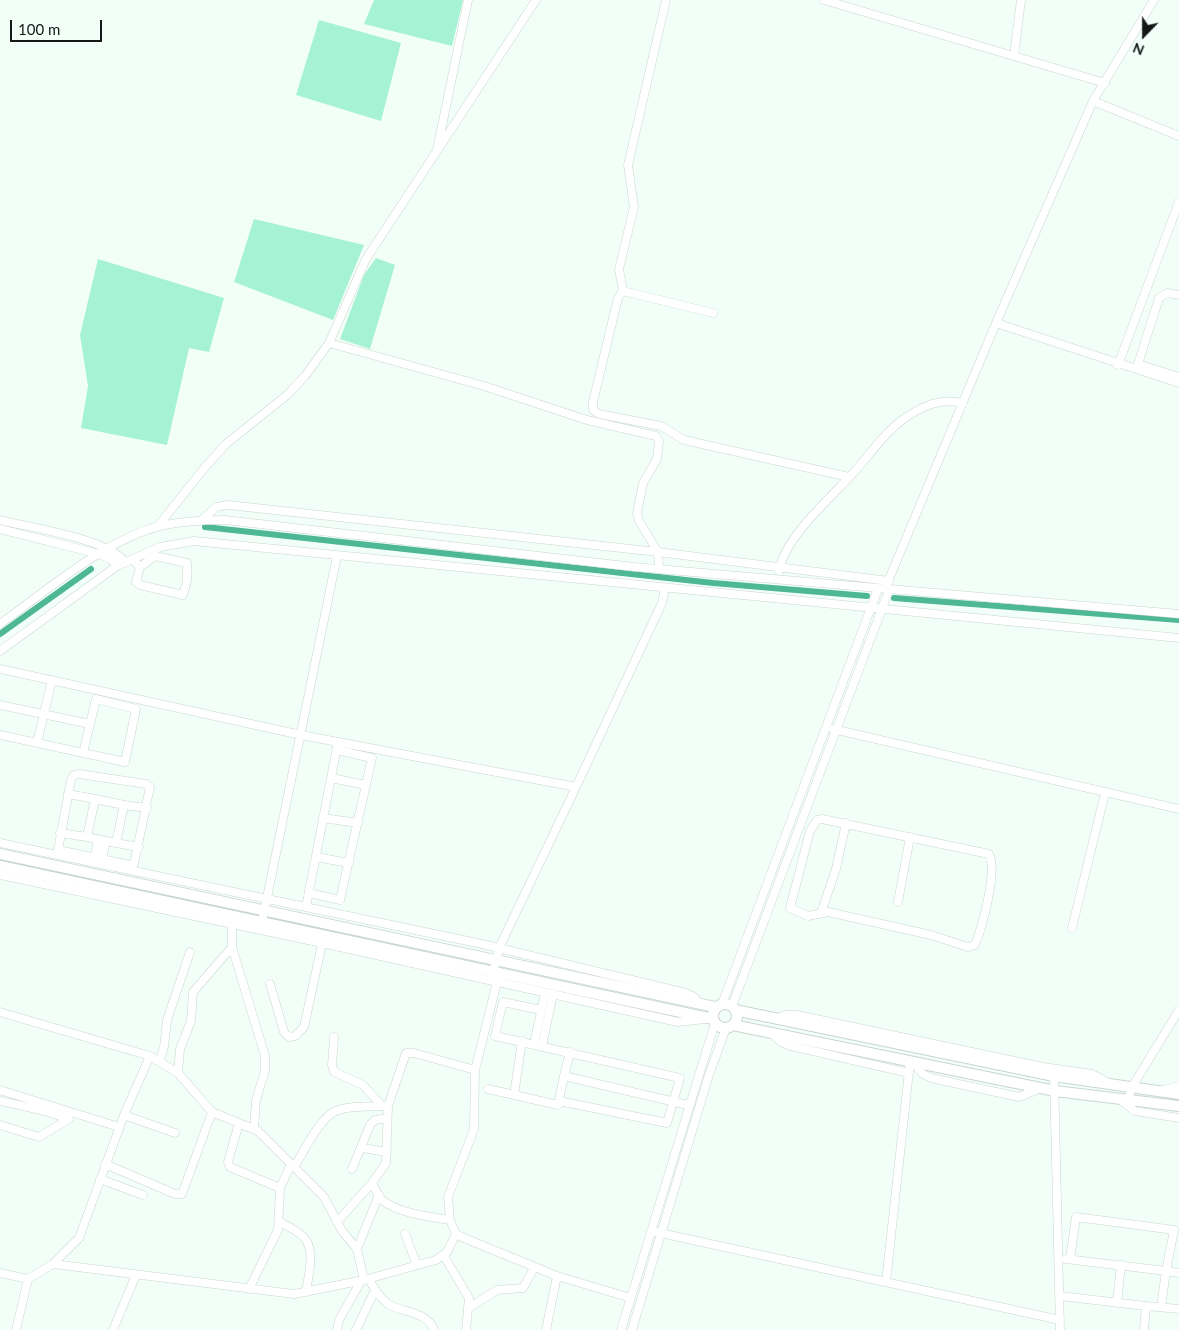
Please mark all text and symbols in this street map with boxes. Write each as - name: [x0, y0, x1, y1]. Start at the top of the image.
- scale bar: [12, 10, 105, 42]
- north arrow: [1119, 10, 1169, 60]
- text: 100 m: [18, 20, 60, 38]
- text: N: [1130, 39, 1146, 59]

